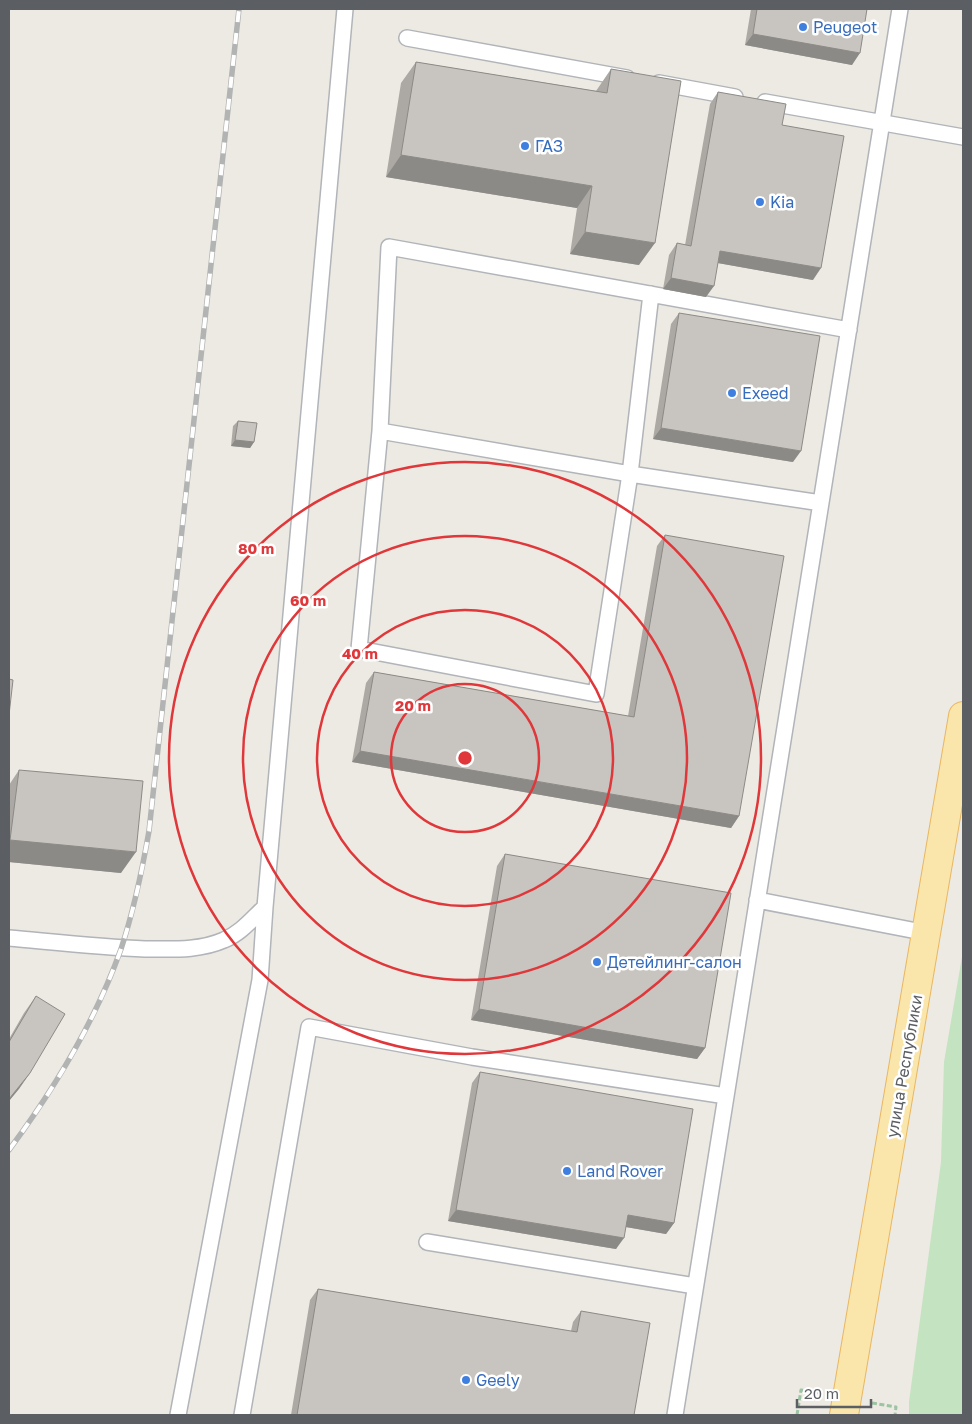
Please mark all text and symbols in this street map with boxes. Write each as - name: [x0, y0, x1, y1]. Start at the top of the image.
- place label: Peugeot: [813, 17, 877, 37]
- marker: Peugeot: [797, 21, 809, 33]
- place label: ГАЗ: [535, 136, 563, 156]
- marker: ГАЗ: [519, 140, 531, 152]
- place label: Kia: [770, 192, 794, 212]
- marker: Kia: [754, 196, 766, 208]
- place label: Exeed: [742, 383, 789, 403]
- marker: Exeed: [726, 387, 738, 399]
- text: 80 m: [238, 539, 274, 557]
- text: 60 m: [290, 591, 326, 609]
- text: 40 m: [342, 644, 378, 662]
- text: 20 m: [395, 696, 431, 714]
- centre of rings: [456, 749, 474, 767]
- place label: Детейлинг-салон: [607, 952, 742, 972]
- marker: Детейлинг-салон: [591, 956, 603, 968]
- street label: улица Республики: [882, 993, 926, 1139]
- place label: Land Rover: [577, 1161, 663, 1181]
- marker: Land Rover: [561, 1165, 573, 1177]
- place label: Geely: [476, 1370, 520, 1390]
- marker: Geely: [460, 1374, 472, 1386]
- scale bar: [797, 1376, 871, 1408]
- text: 20 m: [804, 1384, 839, 1402]

